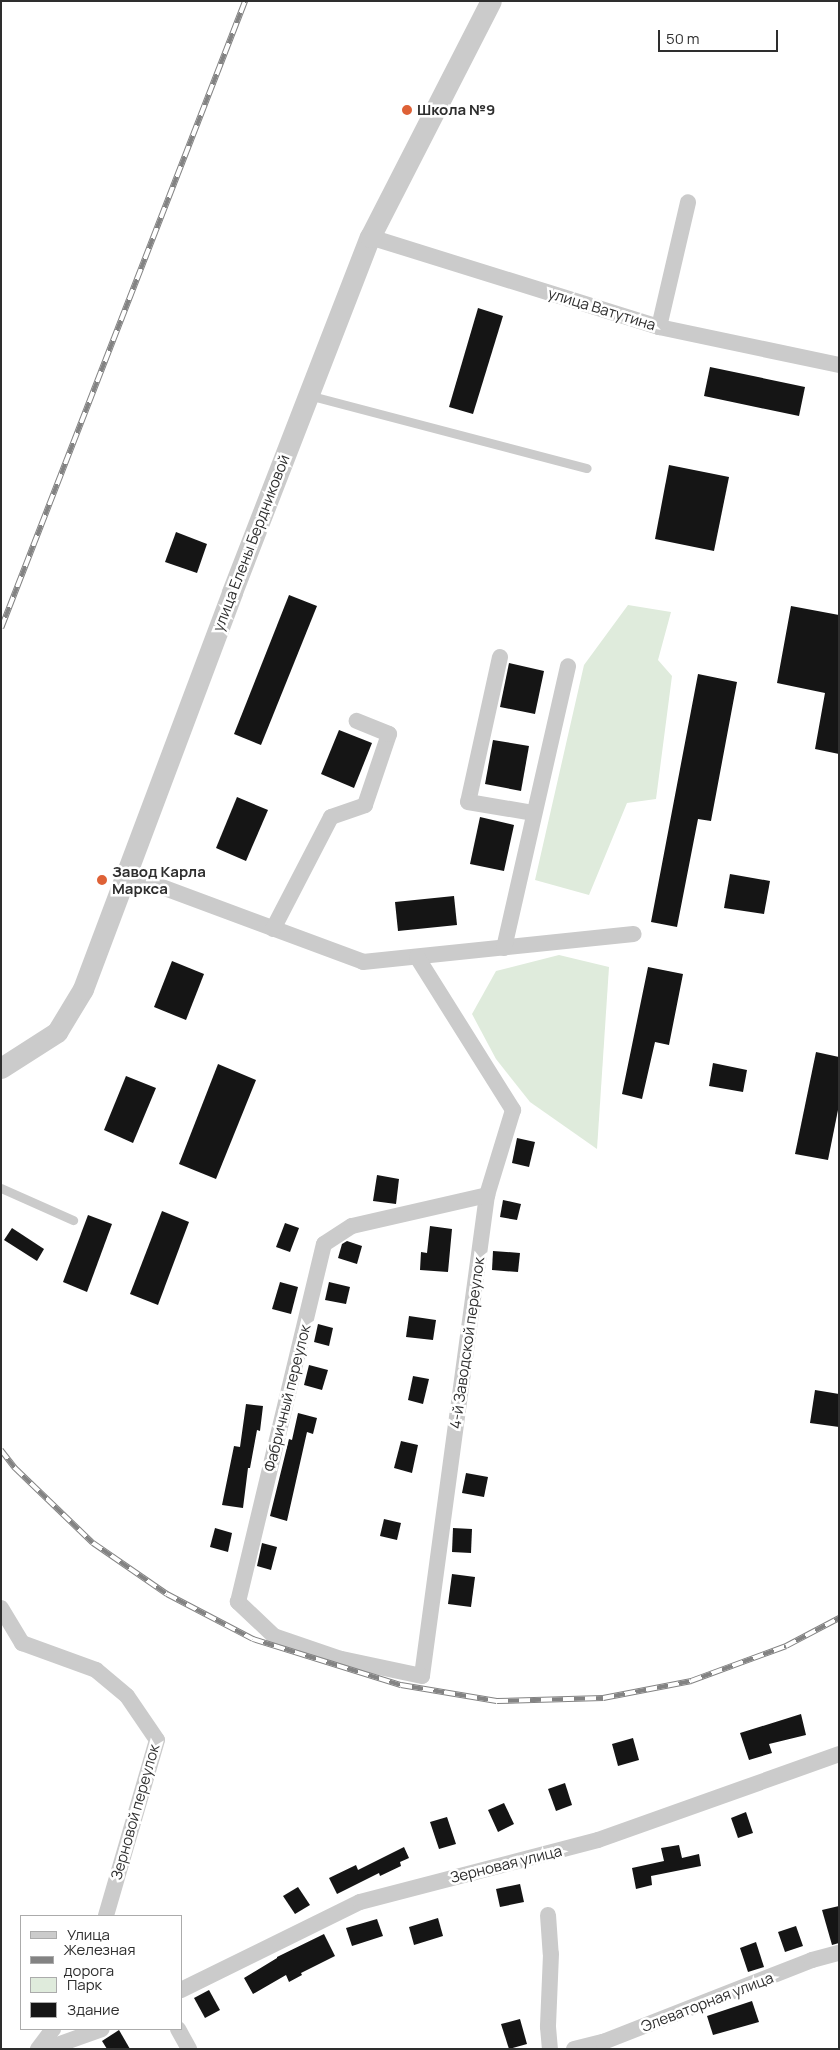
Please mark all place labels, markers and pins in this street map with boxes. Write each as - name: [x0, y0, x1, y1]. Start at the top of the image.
- place label: Школа №9: [417, 101, 495, 119]
- marker: Школа №9: [401, 104, 413, 116]
- place label: Завод Карла Маркса: [112, 862, 206, 897]
- marker: Завод Карла Маркса: [96, 874, 108, 886]

